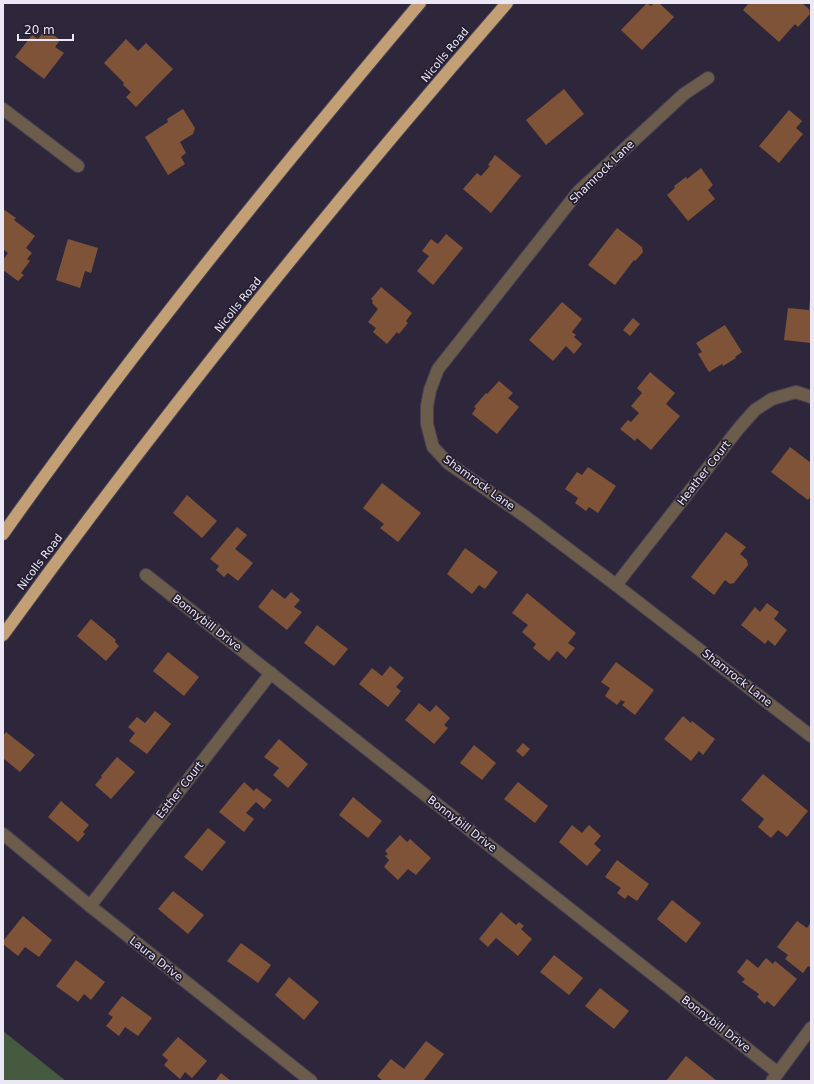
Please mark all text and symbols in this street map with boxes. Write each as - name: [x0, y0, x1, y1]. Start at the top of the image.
- scale bar: [18, 16, 73, 42]
- text: 20 m: [24, 23, 55, 37]
- street label: Nicolls Road: [418, 25, 472, 85]
- street label: Shamrock Lane: [567, 138, 637, 206]
- street label: Nicolls Road: [212, 275, 264, 335]
- street label: Heather Court: [675, 438, 734, 508]
- street label: Shamrock Lane: [441, 453, 517, 513]
- street label: Nicolls Road: [15, 531, 65, 593]
- street label: Bonnybill Drive: [170, 592, 244, 654]
- street label: Shamrock Lane: [700, 647, 775, 709]
- street label: Esther Court: [154, 758, 207, 821]
- street label: Bonnybill Drive: [425, 793, 499, 855]
- street label: Laura Drive: [127, 934, 185, 984]
- street label: Bonnybill Drive: [679, 993, 753, 1055]

